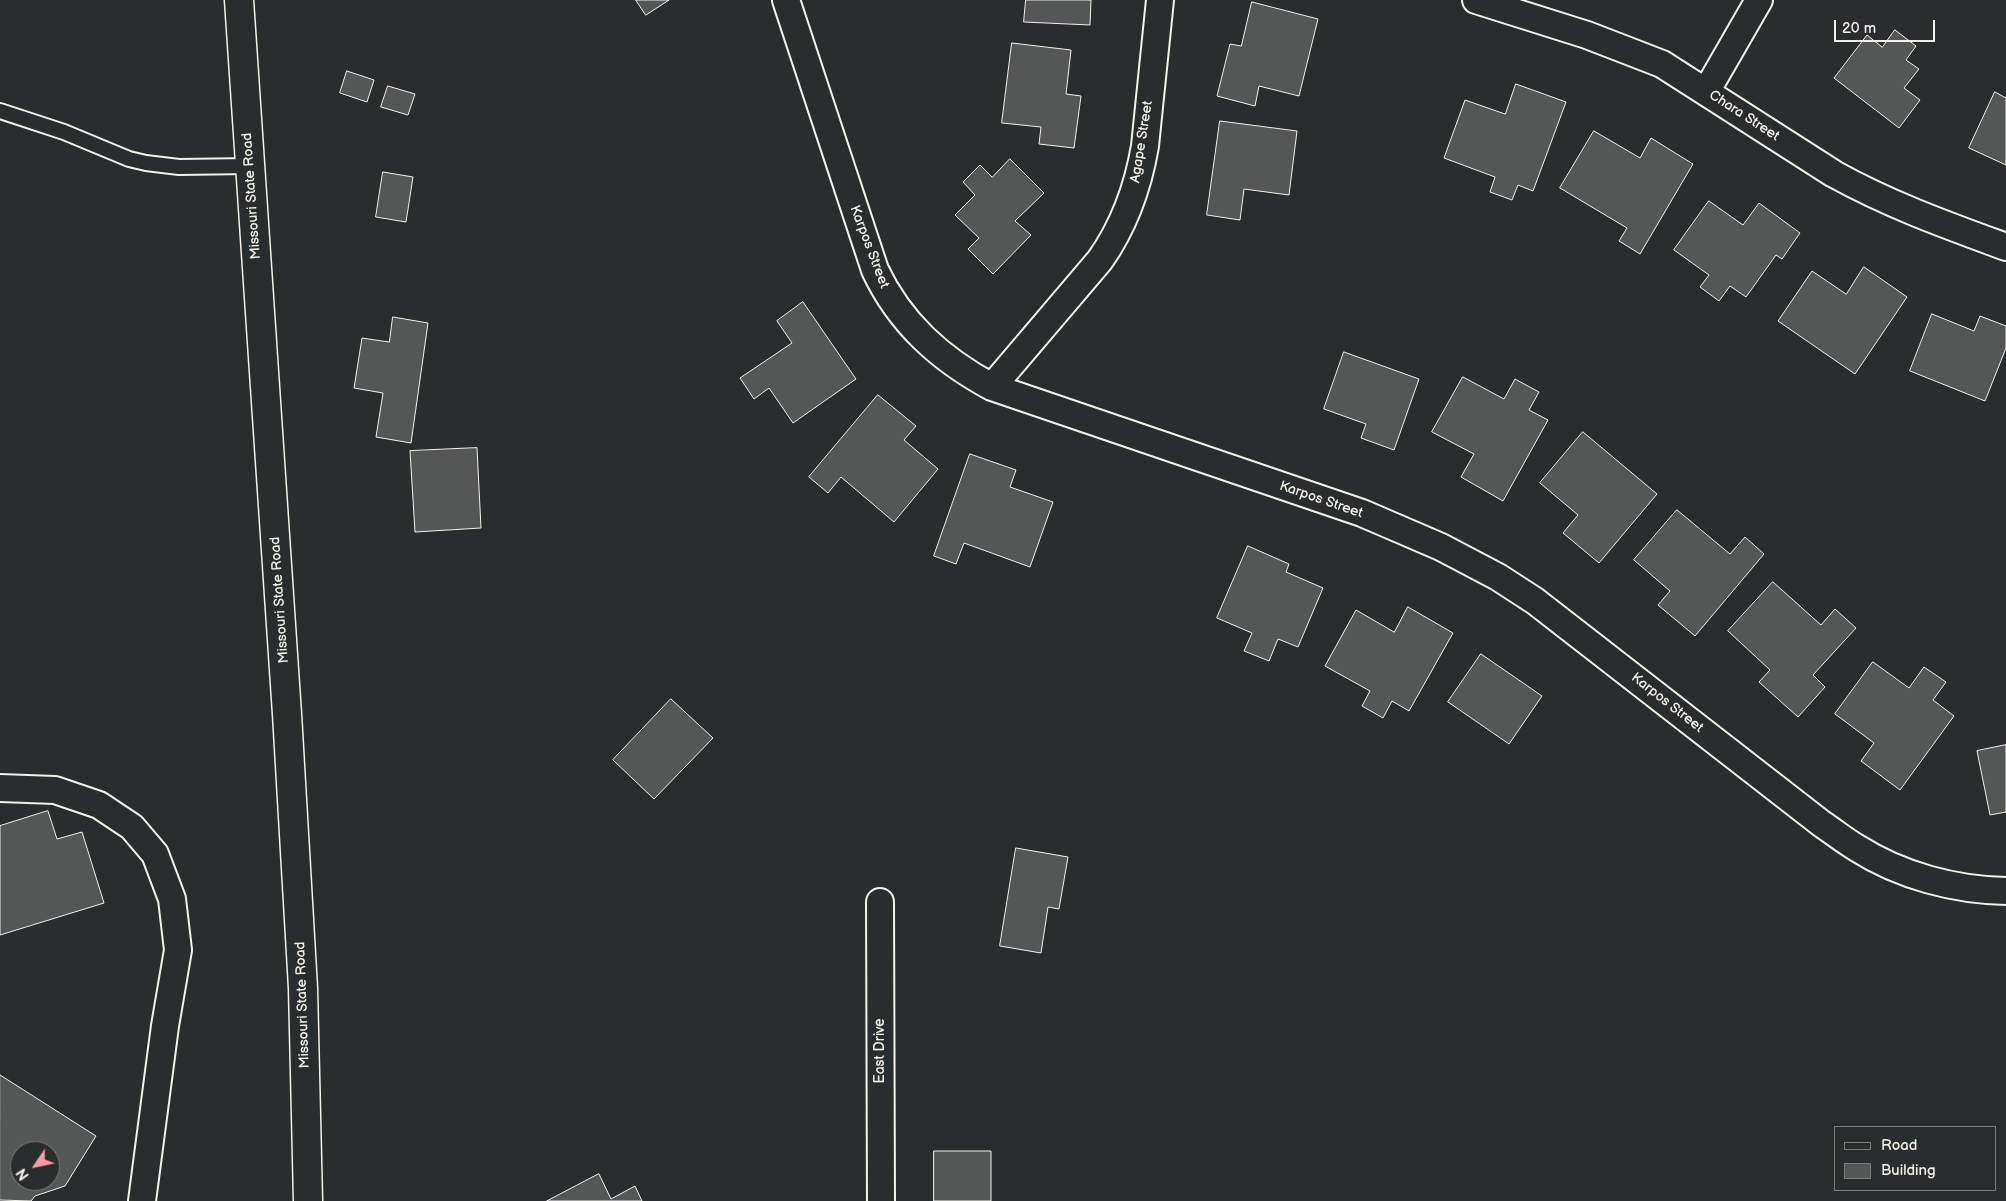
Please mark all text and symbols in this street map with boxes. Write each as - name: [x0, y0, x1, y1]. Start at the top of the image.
- scale bar: [1836, 10, 1937, 42]
- text: 20 m: [1842, 19, 1876, 38]
- street label: Chara Street: [1706, 87, 1782, 145]
- street label: Agape Street: [1127, 100, 1157, 184]
- street label: Missouri State Road: [239, 132, 265, 260]
- street label: Karpos Street: [846, 203, 892, 291]
- street label: Karpos Street: [1277, 478, 1365, 522]
- street label: Missouri State Road: [267, 536, 293, 664]
- street label: Karpos Street: [1628, 670, 1706, 736]
- street label: Missouri State Road: [292, 941, 314, 1069]
- street label: East Drive: [872, 1018, 888, 1084]
- legend: [1834, 1126, 1996, 1191]
- text: Road: [1881, 1136, 1917, 1155]
- north arrow: [10, 1141, 60, 1191]
- text: Building: [1881, 1161, 1936, 1180]
- text: N: [13, 1165, 33, 1183]

